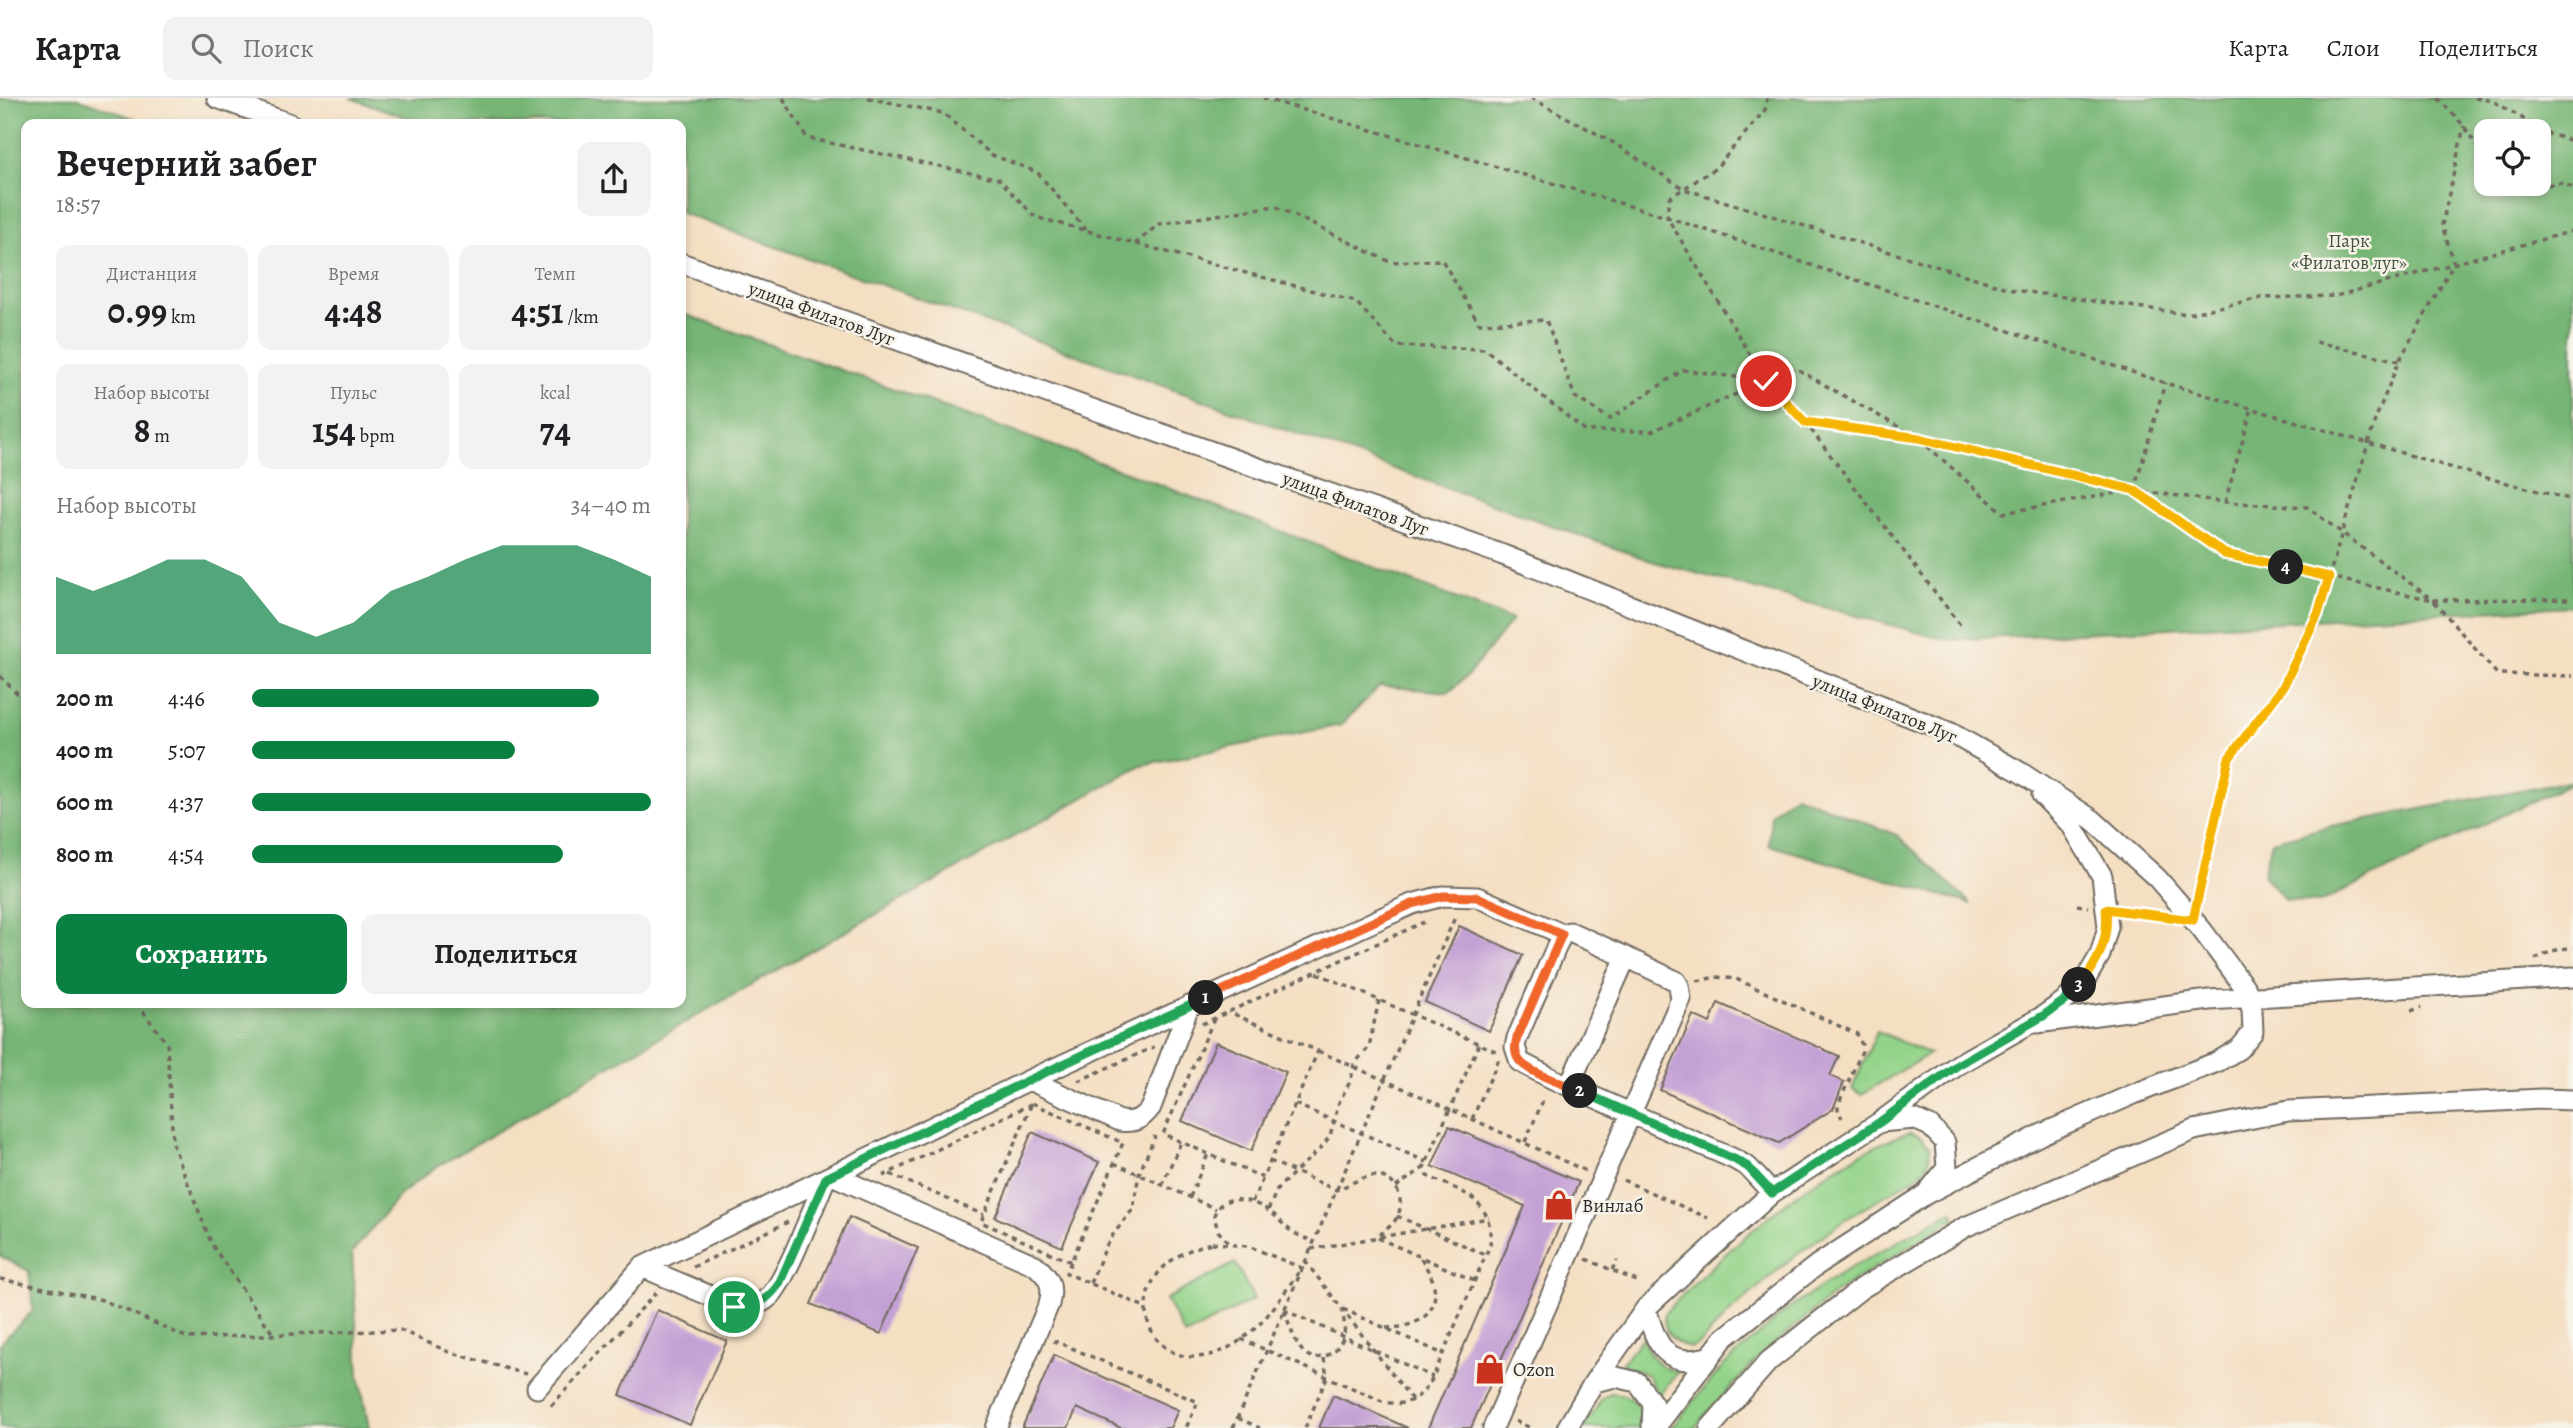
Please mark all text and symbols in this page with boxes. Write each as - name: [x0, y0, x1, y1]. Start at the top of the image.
- search box: [163, 17, 653, 80]
- text: Карта: [35, 26, 121, 71]
- icon: search: [187, 29, 225, 67]
- text: Поиск: [243, 31, 314, 66]
- text: Карта: [2228, 32, 2289, 64]
- text: Слои: [2327, 32, 2380, 64]
- text: Поделиться: [2418, 32, 2538, 64]
- map controls: [2474, 119, 2551, 196]
- button: locate: [2474, 119, 2551, 196]
- text: Вечерний забег: [56, 137, 317, 189]
- button: share: [577, 142, 651, 216]
- text: 18:57: [56, 189, 100, 220]
- park label: Парк «Филатов луг»: [2291, 228, 2407, 276]
- text: Дистанция: [107, 261, 197, 287]
- text: Время: [328, 261, 379, 287]
- text: Темп: [534, 261, 576, 287]
- street label: улица Филатов Луг: [744, 275, 899, 353]
- text: 0.99: [108, 287, 167, 335]
- text: 4:48: [324, 287, 383, 335]
- text: 4:51: [511, 287, 564, 335]
- text: km: [167, 304, 196, 330]
- text: /km: [564, 304, 599, 330]
- pin: [1736, 351, 1796, 411]
- icon: check: [1747, 362, 1785, 400]
- text: Набор высоты: [94, 380, 210, 406]
- text: Пульс: [330, 380, 377, 406]
- text: kcal: [540, 380, 570, 406]
- text: 8: [134, 406, 150, 454]
- text: 154: [312, 406, 356, 454]
- text: 74: [539, 406, 571, 454]
- text: m: [150, 423, 170, 449]
- text: bpm: [356, 423, 395, 449]
- street label: улица Филатов Луг: [1278, 465, 1433, 543]
- text: Набор высоты: [56, 490, 197, 521]
- text: 34–40 m: [571, 490, 651, 521]
- pin: 4: [2268, 550, 2304, 584]
- text: 4: [2281, 553, 2290, 579]
- street label: улица Филатов Луг: [1807, 668, 1961, 750]
- text: 200 m: [56, 683, 114, 714]
- text: 4:46: [168, 683, 205, 714]
- text: 400 m: [56, 735, 113, 766]
- text: 5:07: [168, 735, 205, 766]
- text: 600 m: [56, 787, 113, 818]
- text: 4:37: [168, 787, 203, 818]
- text: 800 m: [56, 839, 113, 870]
- text: 4:54: [168, 839, 204, 870]
- button: Сохранить: [56, 914, 347, 994]
- button: Поделиться: [361, 914, 651, 994]
- pin: 3: [2062, 968, 2096, 1002]
- text: 3: [2074, 971, 2083, 997]
- pin: 1: [1188, 981, 1224, 1016]
- text: 1: [1202, 984, 1209, 1010]
- pin: 2: [1562, 1074, 1598, 1108]
- text: 2: [1575, 1077, 1584, 1103]
- shop icon: Винлаб: [1542, 1188, 1576, 1222]
- place label: Винлаб: [1582, 1193, 1644, 1219]
- pin: [704, 1277, 764, 1337]
- icon: arrive: [715, 1288, 753, 1326]
- shop icon: Ozon: [1473, 1352, 1507, 1386]
- place label: Ozon: [1513, 1357, 1555, 1383]

